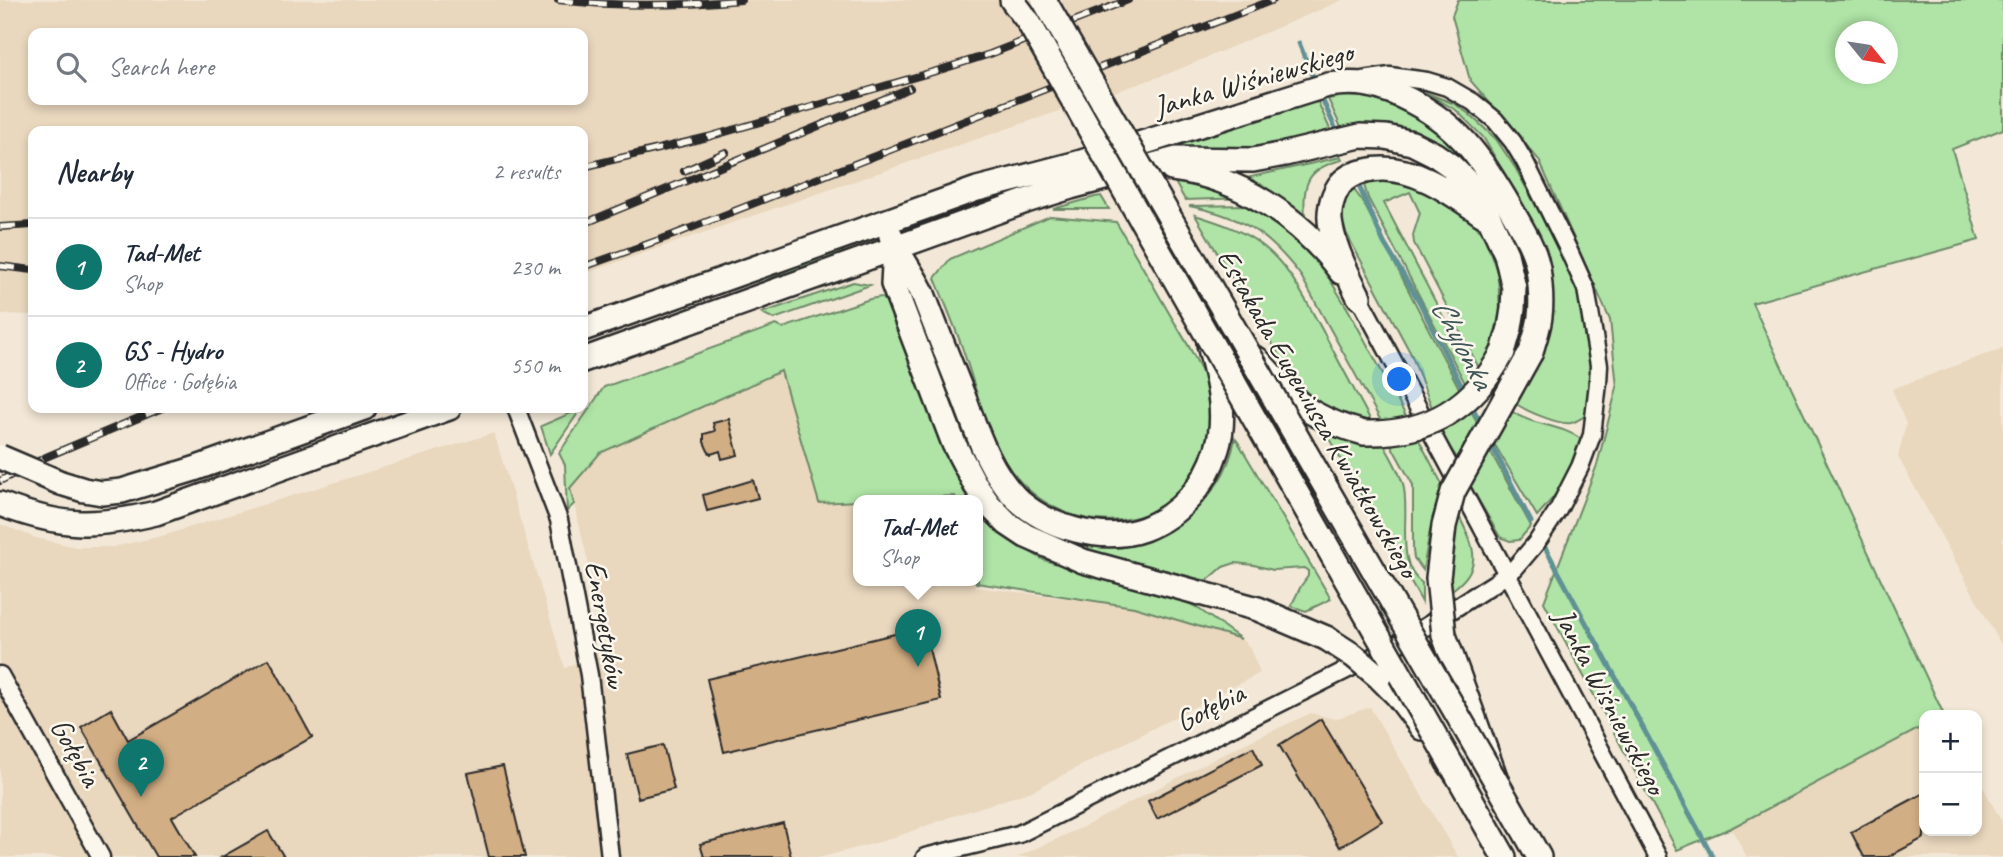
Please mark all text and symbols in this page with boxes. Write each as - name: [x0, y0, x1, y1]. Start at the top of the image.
- north arrow: [1835, 21, 1898, 84]
- search box: [28, 28, 588, 105]
- street label: Janka Wiśniewskiego: [1147, 32, 1360, 126]
- icon: search: [52, 48, 90, 86]
- text: Search here: [108, 50, 214, 83]
- text: Nearby: [56, 153, 132, 191]
- text: 2 results: [493, 157, 560, 186]
- text: Tad-Met: [123, 236, 199, 269]
- street label: Estakada Eugeniusza Kwiatkowskiego: [1208, 242, 1429, 587]
- text: 1: [74, 253, 84, 282]
- text: 230 m: [511, 253, 560, 282]
- text: Shop: [123, 269, 162, 298]
- water label: Chylonka: [1422, 291, 1505, 398]
- text: GS - Hydro: [123, 334, 223, 367]
- text: 2: [74, 351, 84, 380]
- text: 550 m: [511, 351, 560, 380]
- your location: [1382, 362, 1416, 396]
- text: Office · Gołębia: [123, 367, 236, 396]
- popup: [853, 495, 983, 586]
- text: Tad-Met: [880, 510, 956, 543]
- text: Shop: [880, 543, 919, 572]
- street label: Energetyków: [576, 558, 636, 693]
- street label: Janka Wiśniewskiego: [1544, 600, 1677, 804]
- pin: 1: [895, 609, 941, 667]
- street label: Gołębia: [1169, 673, 1253, 740]
- map controls: [1919, 710, 1982, 836]
- button: +: [1919, 710, 1982, 773]
- street label: Gołębia: [42, 711, 111, 795]
- pin: 2: [118, 739, 164, 797]
- button: −: [1919, 773, 1982, 836]

